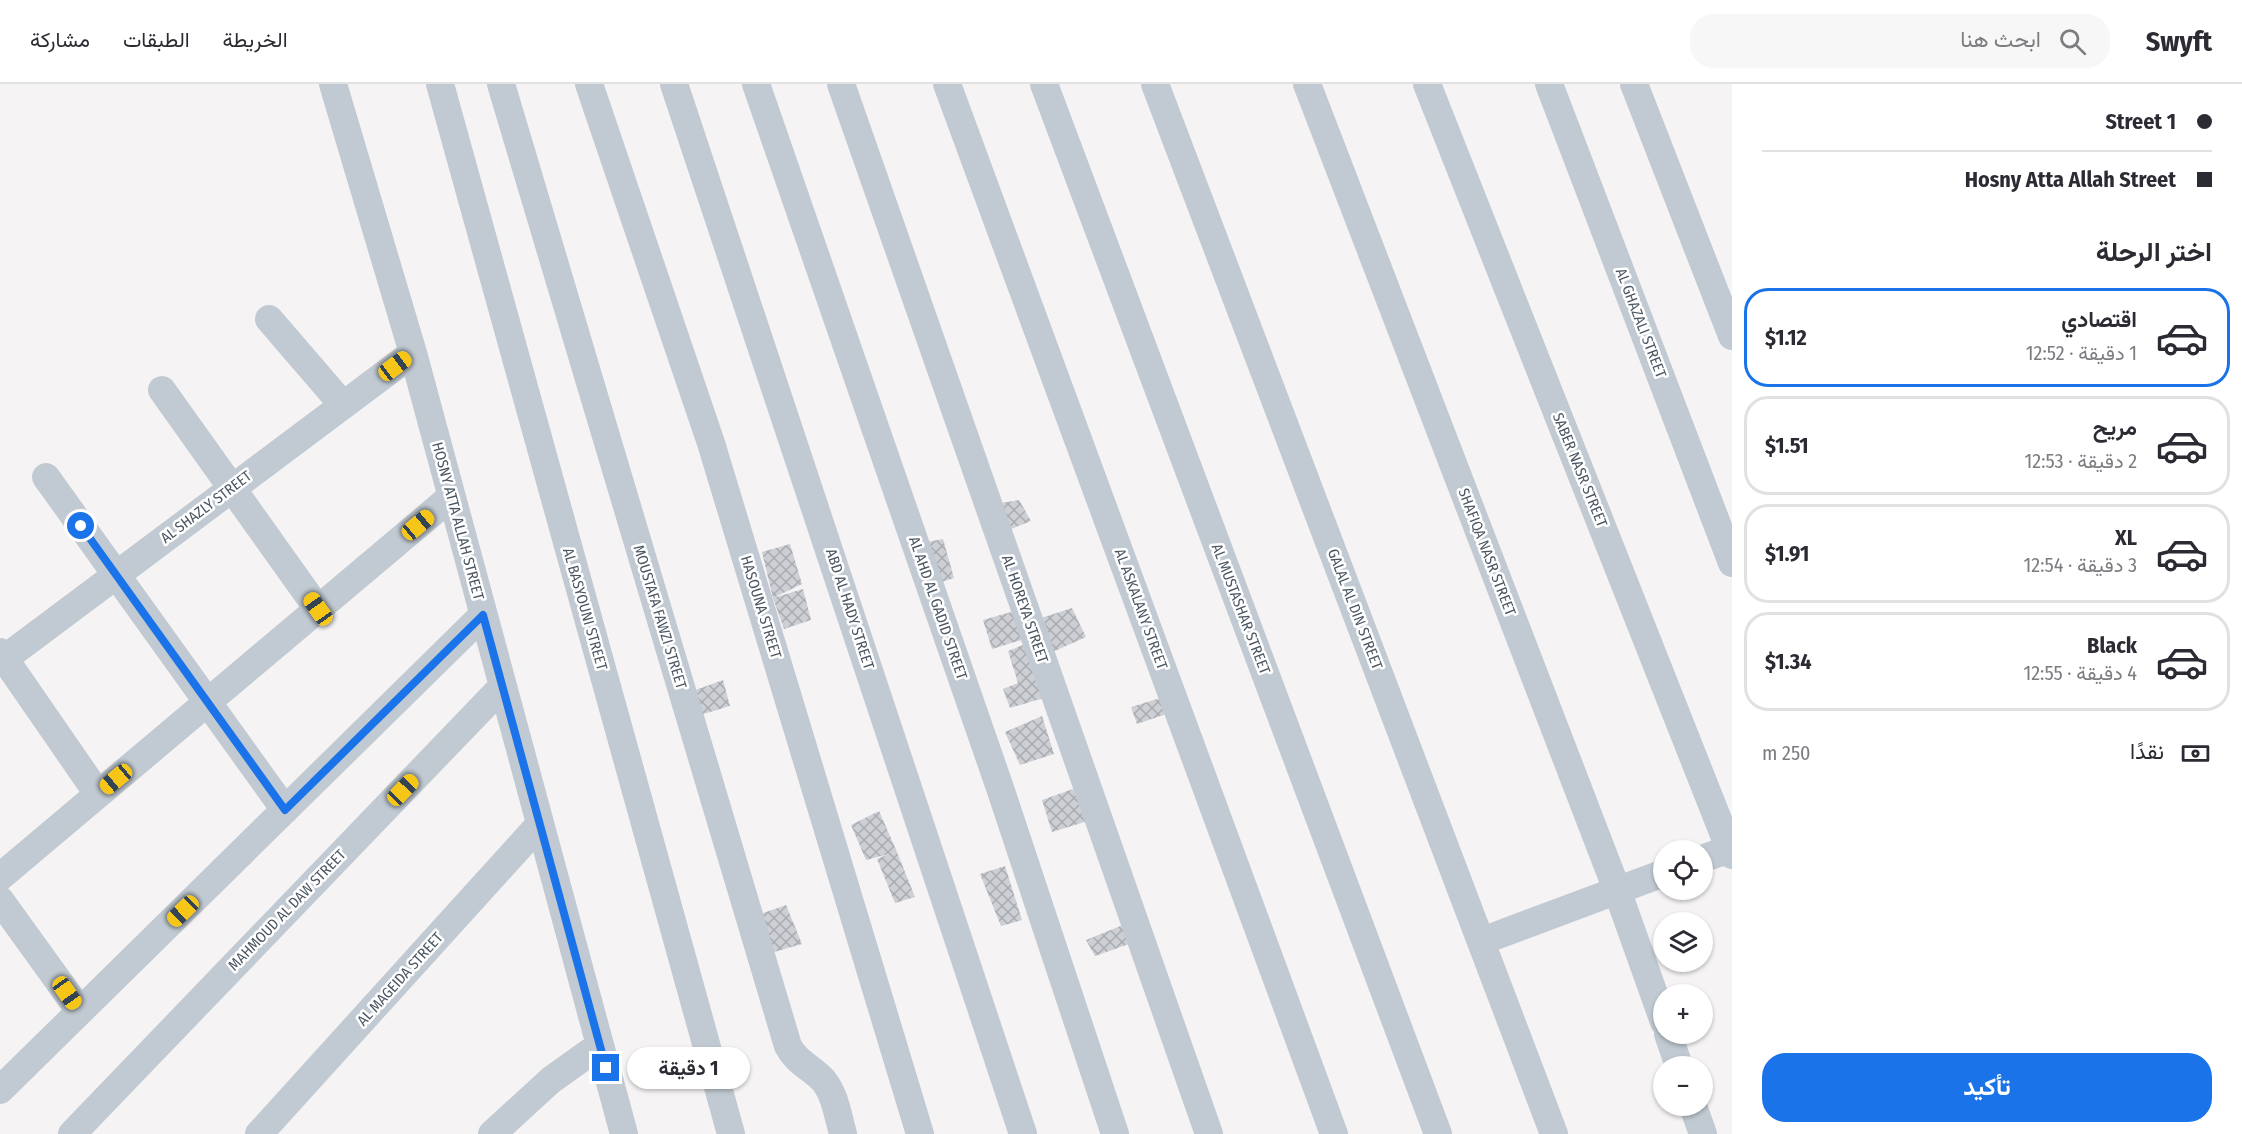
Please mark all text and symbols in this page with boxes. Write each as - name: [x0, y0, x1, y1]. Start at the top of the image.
- search box: [1690, 14, 2110, 68]
- icon: search: [2056, 25, 2089, 58]
- text: Swyft: [2146, 25, 2212, 58]
- text: ابحث هنا: [1960, 26, 2041, 53]
- text: مشاركة: [30, 27, 90, 53]
- text: الطبقات: [123, 27, 190, 53]
- text: الخريطة: [223, 27, 288, 53]
- text: Street 1: [2105, 108, 2176, 135]
- text: Hosny Atta Allah Street: [1965, 166, 2176, 193]
- text: اختر الرحلة: [2096, 236, 2212, 268]
- street label: AL GHAZALI STREET: [1612, 266, 1670, 380]
- text: اقتصادي: [2061, 306, 2137, 333]
- icon: car: [2155, 311, 2209, 365]
- text: $1.12: [1765, 324, 1807, 351]
- text: 1 دقيقة · 12:52: [2026, 341, 2137, 365]
- car: [375, 348, 415, 384]
- street label: SABER NASR STREET: [1549, 410, 1611, 530]
- text: مريح: [2093, 414, 2137, 441]
- icon: car: [2155, 419, 2209, 473]
- text: $1.51: [1765, 432, 1809, 459]
- street label: HOSNY ATTA ALLAH STREET: [428, 440, 488, 602]
- text: 2 دقيقة · 12:53: [2025, 449, 2137, 473]
- street label: AL SHAZLY STREET: [157, 467, 255, 547]
- street label: SHAFIQA NASR STREET: [1454, 486, 1520, 618]
- car: [398, 507, 438, 543]
- route start: [67, 512, 94, 539]
- text: XL: [2115, 524, 2137, 551]
- icon: car: [2155, 527, 2209, 581]
- street label: AL AHD AL GADID STREET: [905, 534, 971, 682]
- text: $1.91: [1765, 540, 1809, 567]
- street label: AL MUSTASHAR STREET: [1208, 541, 1274, 677]
- street label: MOUSTAFA FAWZI STREET: [630, 543, 690, 691]
- street label: AL BASYOUNI STREET: [559, 546, 611, 672]
- street label: ABD AL HADY STREET: [822, 546, 878, 672]
- street label: AL ASKALANY STREET: [1111, 546, 1171, 672]
- street label: GALAL AL DIN STREET: [1324, 546, 1386, 672]
- street label: HASOUNA STREET: [737, 553, 785, 661]
- street label: AL HOREYA STREET: [998, 553, 1052, 665]
- text: 3 دقيقة · 12:54: [2024, 553, 2137, 577]
- car: [300, 589, 336, 629]
- text: Black: [2087, 632, 2137, 659]
- icon: car: [2155, 635, 2209, 689]
- text: $1.34: [1765, 648, 1812, 675]
- text: 4 دقيقة · 12:55: [2023, 661, 2137, 685]
- icon: cash: [2179, 737, 2212, 770]
- text: نقدًا: [2130, 738, 2164, 765]
- text: 250 m: [1762, 741, 1811, 765]
- car: [96, 761, 136, 797]
- car: [384, 771, 422, 809]
- map controls: [1653, 840, 1713, 1116]
- button: locate: [1653, 840, 1713, 900]
- street label: MAHMOUD AL DAW STREET: [225, 846, 349, 974]
- car: [164, 892, 202, 930]
- button: layers: [1653, 912, 1713, 972]
- street label: AL MAGEIDA STREET: [353, 929, 447, 1029]
- car: [49, 973, 85, 1013]
- button: +: [1653, 984, 1713, 1044]
- callout: 1 دقيقة: [627, 1047, 750, 1089]
- button: تأكيد: [1762, 1053, 2212, 1122]
- route end: [592, 1054, 619, 1081]
- text: 1 دقيقة: [659, 1056, 718, 1080]
- button: −: [1653, 1056, 1713, 1116]

